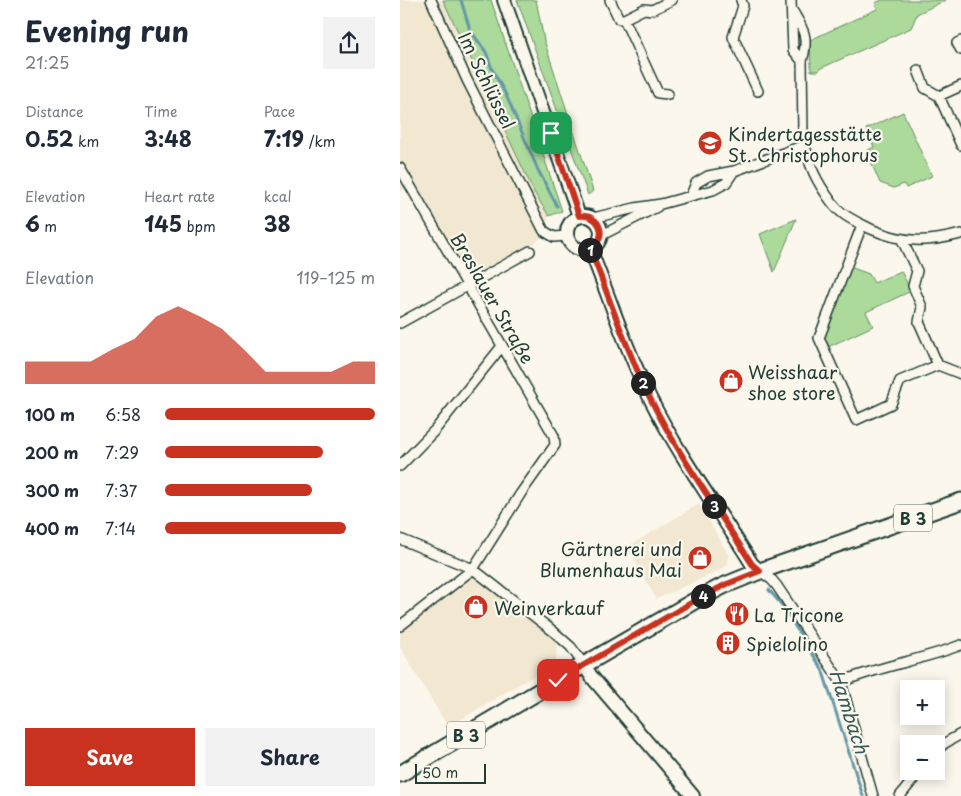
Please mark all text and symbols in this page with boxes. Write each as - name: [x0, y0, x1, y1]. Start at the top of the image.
- text: Evening run: [25, 9, 189, 52]
- button: share: [323, 17, 375, 69]
- street label: Im Schlüssel: [452, 27, 522, 133]
- text: 21:25: [25, 50, 69, 74]
- text: Distance: [25, 101, 84, 122]
- text: Time: [144, 101, 177, 122]
- text: Pace: [264, 101, 295, 122]
- pin: [530, 112, 572, 154]
- icon: arrive: [537, 119, 565, 147]
- place label: Kindertagesstätte St. Christophorus: [728, 120, 882, 168]
- text: 0.52: [25, 122, 74, 154]
- text: 3:48: [144, 122, 192, 154]
- text: 7:19: [264, 122, 304, 154]
- school or university icon: Kindertagesstätte St. Christophorus: [697, 130, 723, 156]
- text: km: [74, 131, 99, 152]
- text: /km: [304, 131, 336, 152]
- text: Elevation: [25, 186, 85, 207]
- text: Heart rate: [144, 186, 215, 207]
- text: kcal: [264, 186, 292, 207]
- text: 6: [25, 207, 40, 239]
- text: 145: [144, 207, 182, 239]
- text: 38: [264, 207, 291, 239]
- text: m: [40, 216, 57, 237]
- text: bpm: [182, 216, 216, 237]
- street label: Breslauer Straße: [444, 227, 542, 369]
- pin: 1: [578, 238, 602, 262]
- text: 1: [587, 240, 594, 261]
- text: Elevation: [25, 265, 94, 289]
- text: 119–125 m: [296, 265, 375, 289]
- place label: Weisshaar shoe store: [748, 358, 838, 406]
- shop icon: Weisshaar shoe store: [718, 368, 744, 394]
- pin: 2: [630, 370, 656, 396]
- text: 2: [639, 373, 648, 394]
- text: 100 m: [25, 402, 75, 426]
- text: 6:58: [105, 402, 141, 426]
- text: 200 m: [25, 440, 79, 464]
- text: 7:29: [105, 440, 139, 464]
- text: 300 m: [25, 478, 79, 502]
- text: 7:37: [105, 478, 137, 502]
- pin: 3: [702, 494, 726, 518]
- text: 3: [710, 496, 719, 517]
- road number: B 3: [894, 504, 932, 532]
- text: 400 m: [25, 516, 79, 540]
- text: 7:14: [105, 516, 136, 540]
- place label: Gärtnerei und Blumenhaus Mai: [540, 535, 682, 583]
- shop icon: Gärtnerei und Blumenhaus Mai: [687, 545, 713, 571]
- pin: 4: [690, 584, 716, 608]
- text: 4: [699, 586, 708, 607]
- shop icon: Weinverkauf: [463, 594, 489, 620]
- place label: Weinverkauf: [494, 594, 605, 621]
- restaurant icon: La Tricone: [724, 601, 750, 627]
- place label: La Tricone: [754, 601, 844, 628]
- building icon: Spielolino: [715, 630, 741, 656]
- place label: Spielolino: [746, 630, 828, 657]
- pin: [537, 659, 579, 701]
- water label: Hambach: [823, 665, 877, 758]
- icon: check: [544, 666, 572, 694]
- map controls: [900, 680, 945, 780]
- button: +: [900, 680, 945, 725]
- road number: B 3: [447, 722, 485, 748]
- button: Save: [25, 728, 195, 786]
- button: Share: [205, 728, 375, 786]
- button: −: [900, 735, 945, 780]
- scale bar: [415, 761, 486, 784]
- text: 50 m: [422, 762, 458, 783]

